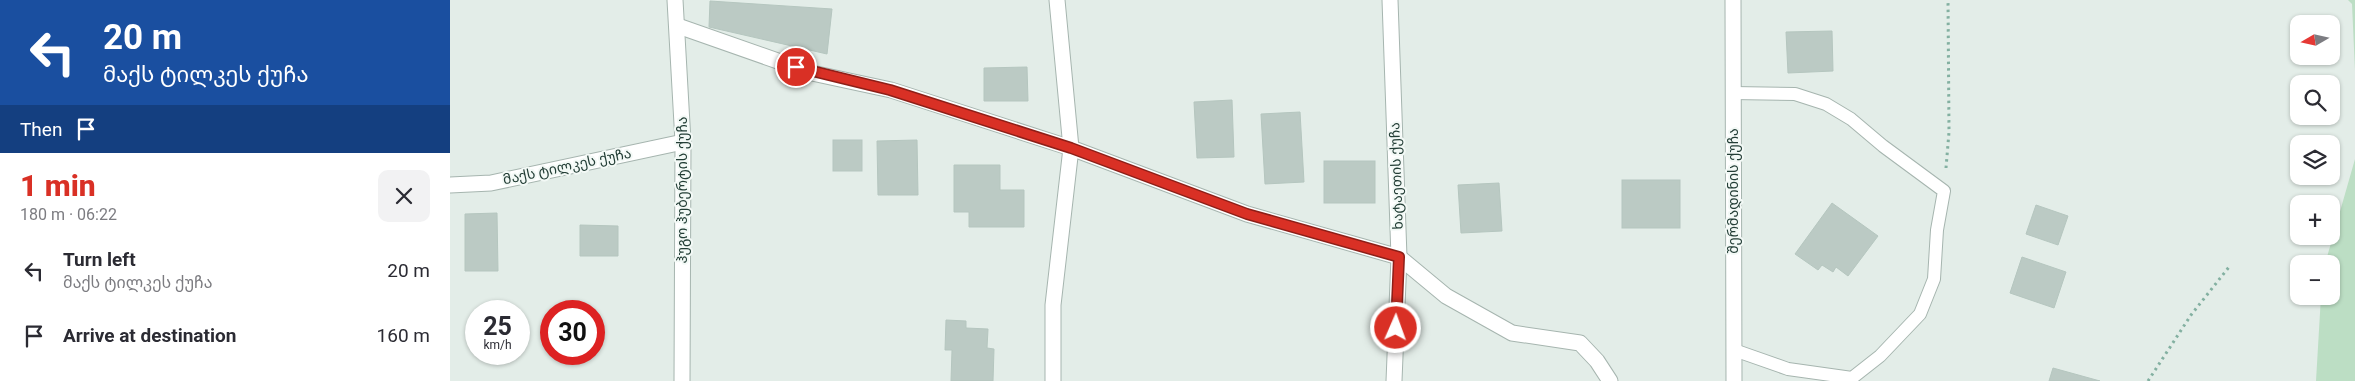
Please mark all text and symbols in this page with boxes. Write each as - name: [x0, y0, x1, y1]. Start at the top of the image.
- north arrow: [2290, 15, 2340, 65]
- map controls: [2290, 15, 2340, 305]
- text: 20 m: [103, 17, 182, 58]
- icon: left: [20, 20, 85, 85]
- pin: [775, 46, 817, 88]
- icon: arrive: [782, 53, 810, 81]
- text: მაქს ტილკეს ქუჩა: [103, 62, 308, 87]
- button: search: [2290, 75, 2340, 125]
- icon: arrive: [72, 115, 100, 143]
- street label: ჰუგო ჰუბერტის ქუჩა: [674, 117, 691, 263]
- text: Then: [20, 118, 62, 141]
- street label: ხატაეთის ქუჩა: [1386, 122, 1407, 230]
- street label: შერმადინის ქუჩა: [1725, 128, 1742, 254]
- button: layers: [2290, 135, 2340, 185]
- street label: მაქს ტილკეს ქუჩა: [501, 145, 633, 188]
- text: 1 min: [20, 168, 96, 203]
- button: close: [378, 170, 430, 222]
- button: +: [2290, 195, 2340, 245]
- text: 180 m · 06:22: [20, 205, 117, 224]
- text: Turn left: [63, 248, 136, 271]
- button: −: [2290, 255, 2340, 305]
- icon: left: [20, 257, 48, 285]
- text: 20 m: [387, 259, 430, 282]
- text: მაქს ტილკეს ქუჩა: [63, 273, 212, 292]
- speed limit sign: 30: [540, 300, 605, 365]
- position arrow: [1369, 301, 1421, 353]
- text: 25: [483, 312, 512, 341]
- icon: arrive: [20, 322, 48, 350]
- text: Arrive at destination: [63, 324, 236, 347]
- text: 160 m: [377, 324, 430, 347]
- text: km/h: [483, 338, 512, 352]

